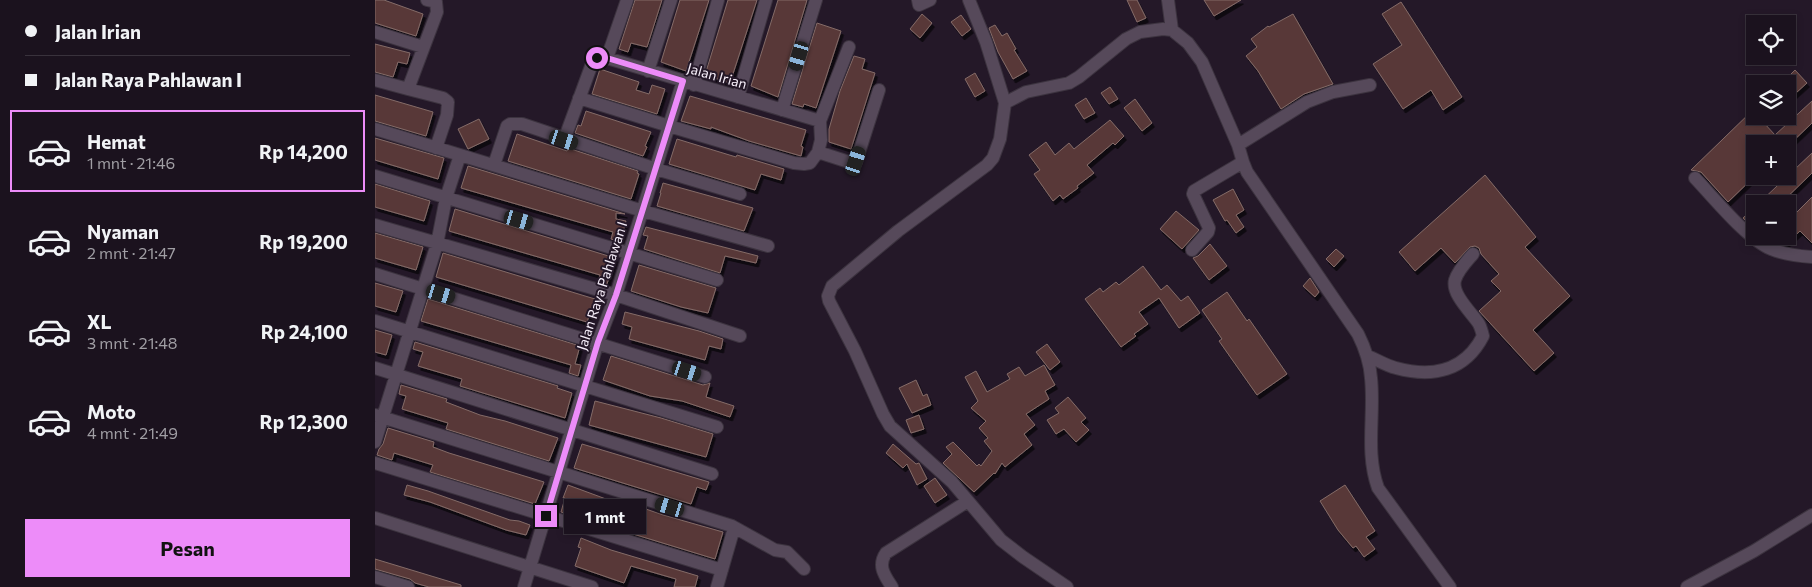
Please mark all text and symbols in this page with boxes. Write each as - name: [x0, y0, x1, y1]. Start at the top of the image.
- map controls: [1746, 15, 1796, 245]
- button: locate: [1746, 15, 1796, 65]
- text: Jalan Irian: [55, 20, 141, 43]
- car: [787, 39, 810, 73]
- route start: [586, 47, 608, 69]
- street label: Jalan Irian: [685, 59, 749, 92]
- text: Jalan Raya Pahlawan I: [55, 68, 242, 91]
- button: layers: [1746, 75, 1796, 125]
- car: [547, 128, 580, 152]
- icon: car: [27, 129, 72, 174]
- text: Hemat: [87, 130, 146, 153]
- button: +: [1746, 135, 1796, 185]
- text: Rp 14,200: [259, 140, 348, 163]
- car: [844, 144, 867, 178]
- text: 1 mnt · 21:46: [87, 153, 175, 172]
- button: −: [1746, 195, 1796, 245]
- car: [502, 209, 535, 231]
- icon: car: [27, 219, 72, 264]
- street label: Jalan Raya Pahlawan I: [573, 219, 630, 352]
- text: Nyaman: [87, 220, 159, 243]
- text: Rp 19,200: [259, 230, 348, 253]
- text: 2 mnt · 21:47: [87, 243, 176, 262]
- car: [424, 282, 457, 306]
- icon: car: [27, 309, 72, 354]
- text: XL: [87, 310, 112, 333]
- text: Rp 24,100: [261, 320, 348, 343]
- text: 3 mnt · 21:48: [87, 333, 178, 352]
- car: [670, 359, 703, 383]
- icon: car: [27, 399, 72, 444]
- text: Moto: [87, 400, 136, 423]
- text: Rp 12,300: [260, 410, 348, 433]
- text: 4 mnt · 21:49: [87, 423, 178, 442]
- car: [653, 495, 686, 519]
- callout: 1 mnt: [563, 498, 646, 534]
- route end: [535, 505, 557, 527]
- text: 1 mnt: [585, 507, 625, 526]
- button: Pesan: [25, 519, 350, 577]

